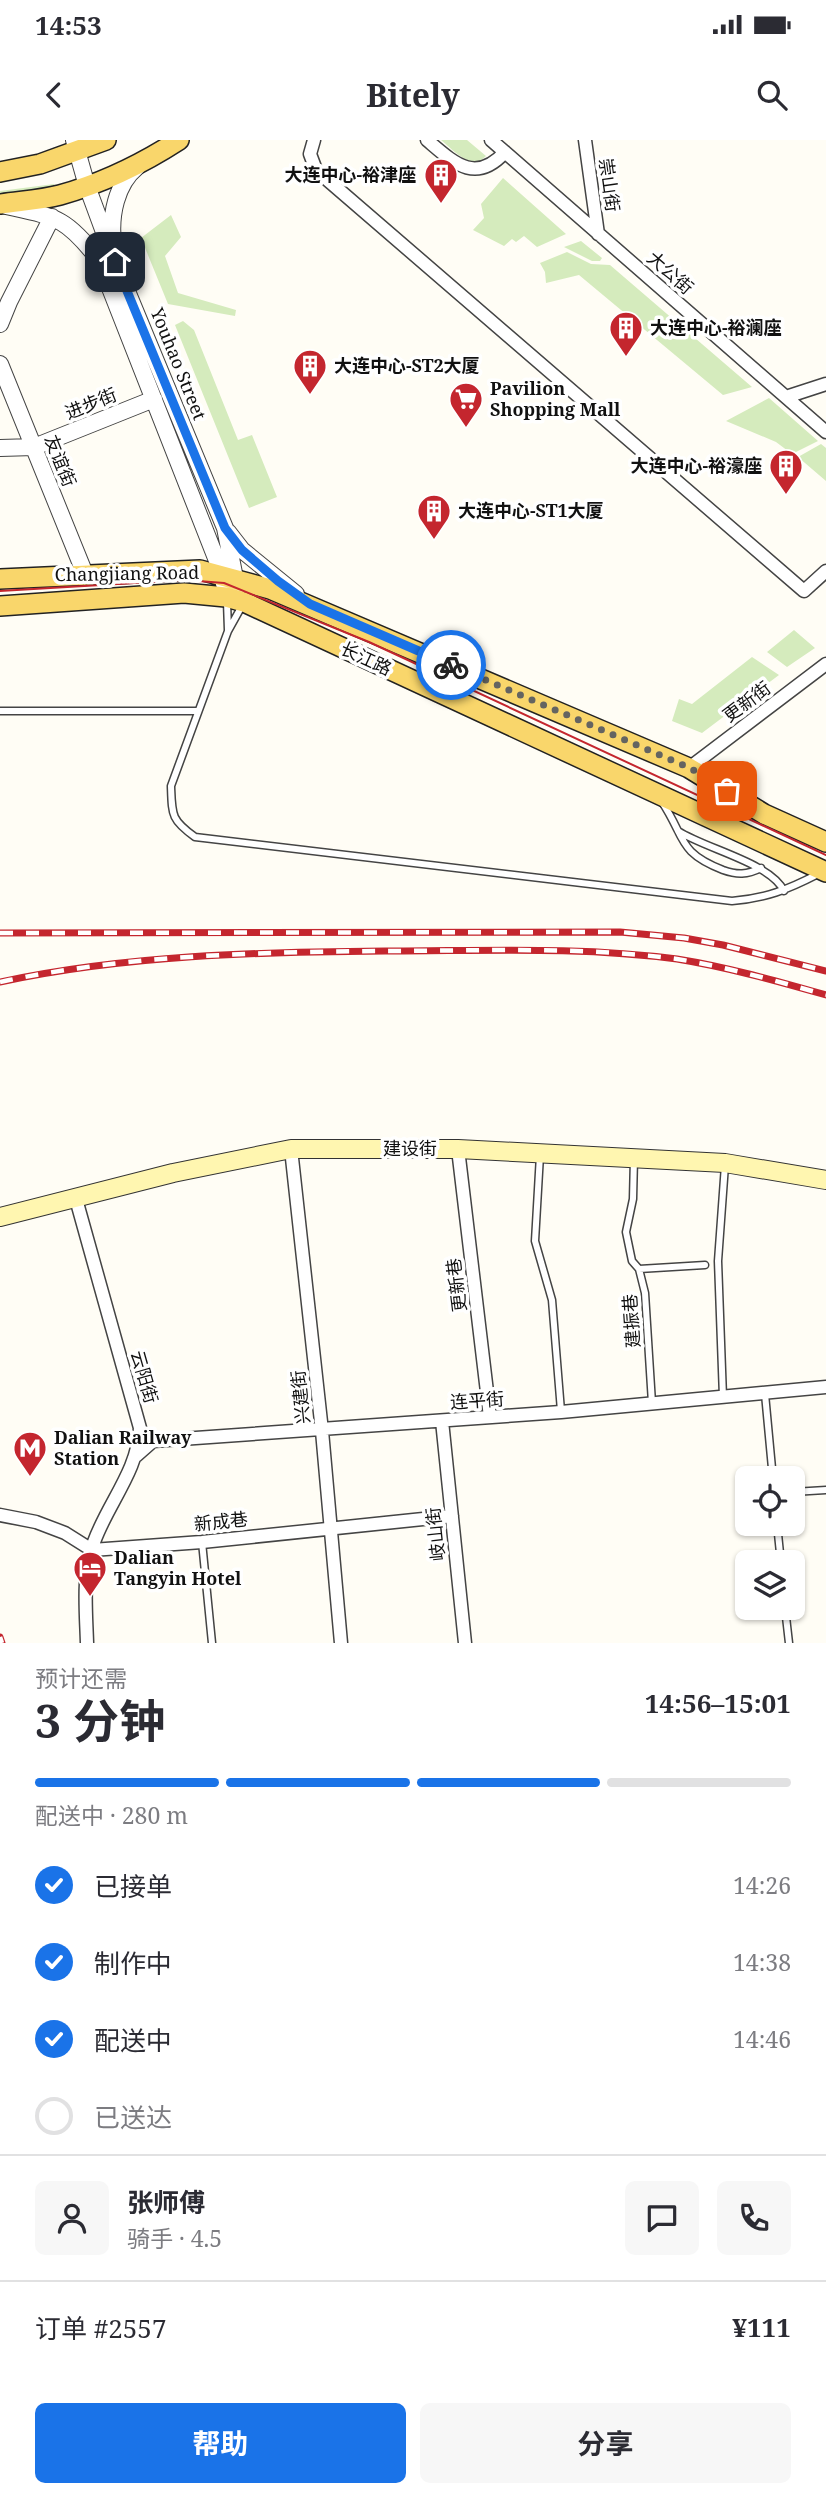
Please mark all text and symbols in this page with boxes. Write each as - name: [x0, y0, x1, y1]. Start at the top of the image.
- text: 14:53: [35, 7, 102, 43]
- text: Bitely: [366, 73, 460, 116]
- icon: back: [35, 76, 73, 114]
- icon: search: [753, 76, 791, 114]
- building icon: 大连中心-裕津座: [422, 156, 460, 205]
- street label: 崇山街: [594, 156, 626, 213]
- place label: 大连中心-裕津座: [284, 162, 416, 186]
- pin: [85, 232, 145, 292]
- icon: home: [96, 243, 134, 281]
- street label: 大公街: [642, 245, 699, 299]
- street label: Youhao Street: [145, 303, 212, 423]
- building icon: 大连中心-裕澜座: [607, 309, 645, 358]
- place label: 大连中心-裕澜座: [650, 315, 782, 339]
- building icon: 大连中心-ST2大厦: [291, 347, 329, 396]
- place label: 大连中心-ST2大厦: [334, 353, 480, 377]
- place label: Pavilion Shopping Mall: [490, 376, 621, 421]
- supermarket icon: Pavilion Shopping Mall: [447, 380, 485, 429]
- street label: 进步街: [61, 382, 120, 424]
- street label: 友谊街: [40, 431, 82, 490]
- building icon: 大连中心-裕濠座: [767, 447, 805, 496]
- place label: 大连中心-裕濠座: [630, 453, 762, 477]
- building icon: 大连中心-ST1大厦: [415, 492, 453, 541]
- place label: 大连中心-ST1大厦: [458, 498, 604, 522]
- street label: Changjiang Road: [55, 560, 199, 586]
- courier: [416, 630, 486, 700]
- street label: 长江路: [337, 636, 396, 680]
- icon: bike: [432, 646, 470, 684]
- street label: 更新街: [718, 675, 775, 727]
- pin: [697, 761, 757, 821]
- icon: bag: [708, 772, 746, 810]
- street label: 建设街: [383, 1136, 437, 1160]
- street label: 更新巷: [441, 1257, 471, 1313]
- street label: 建振巷: [617, 1293, 645, 1349]
- street label: 云阳街: [126, 1347, 164, 1406]
- street label: 兴建街: [285, 1369, 315, 1425]
- street label: 连平街: [449, 1386, 505, 1414]
- place label: Dalian Railway Station: [54, 1425, 192, 1470]
- metro station icon: Dalian Railway Station: [11, 1429, 49, 1478]
- map controls: [735, 1466, 805, 1620]
- button: locate: [735, 1466, 805, 1536]
- street label: 新成巷: [193, 1506, 249, 1536]
- street label: 岐山街: [420, 1506, 450, 1562]
- place label: Dalian Tangyin Hotel: [114, 1545, 242, 1590]
- hotel icon: Dalian Tangyin Hotel: [71, 1549, 109, 1598]
- button: layers: [735, 1550, 805, 1620]
- text: 预计还需: [35, 1662, 127, 1694]
- text: 14:56–15:01: [645, 1685, 791, 1721]
- text: 3 分钟: [35, 1689, 165, 1751]
- text: 配送中 · 280 m: [35, 1799, 188, 1831]
- icon: check: [35, 1866, 73, 1904]
- text: 已接单: [94, 1868, 172, 1904]
- text: 14:26: [733, 1869, 791, 1901]
- icon: check: [35, 1943, 73, 1981]
- text: 制作中: [94, 1945, 172, 1981]
- text: 14:38: [733, 1946, 791, 1978]
- icon: check: [35, 2020, 73, 2058]
- text: 配送中: [94, 2022, 172, 2058]
- text: 14:46: [733, 2023, 791, 2055]
- text: 已送达: [94, 2099, 172, 2135]
- button: person: [35, 2181, 109, 2255]
- button: chat: [625, 2181, 699, 2255]
- button: phone: [717, 2181, 791, 2255]
- text: 张师傅: [127, 2184, 205, 2220]
- text: 骑手 · 4.5: [127, 2222, 222, 2254]
- text: ¥111: [732, 2309, 791, 2345]
- text: 订单 #2557: [35, 2310, 166, 2346]
- button: 帮助: [35, 2403, 406, 2483]
- button: 分享: [420, 2403, 791, 2483]

